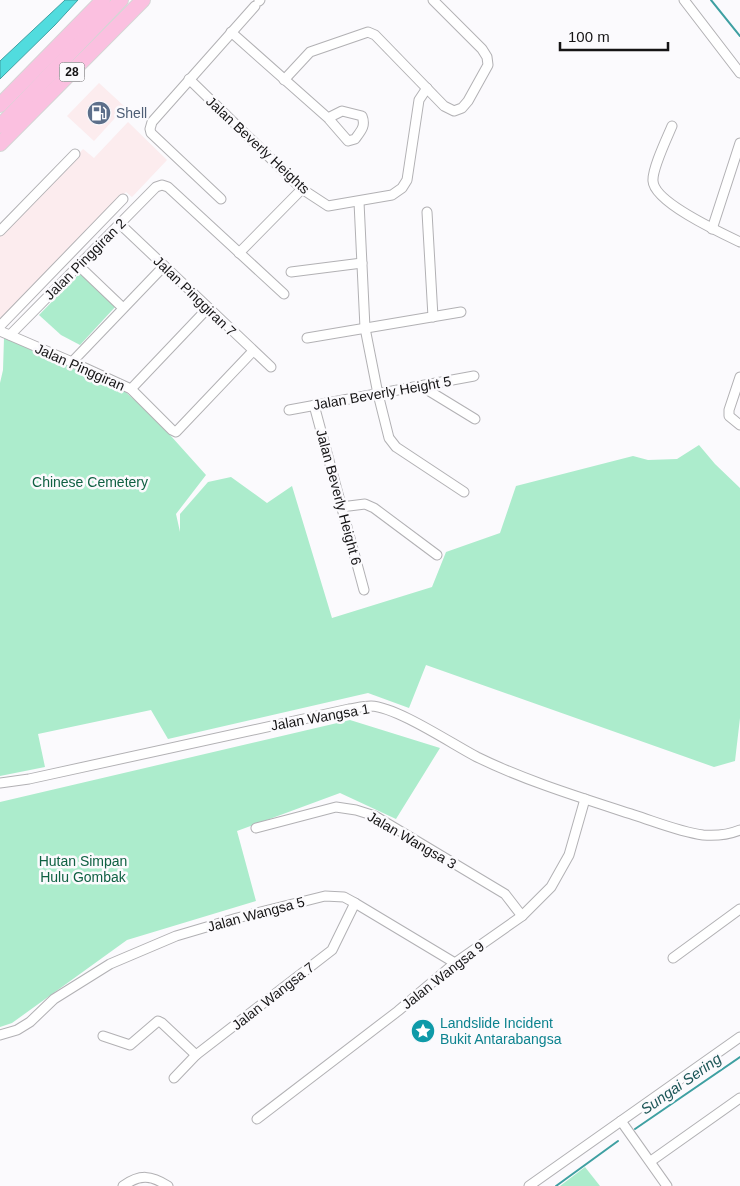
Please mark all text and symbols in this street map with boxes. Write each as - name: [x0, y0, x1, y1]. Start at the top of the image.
- scale bar: [560, 20, 668, 52]
- text: 100 m: [568, 28, 610, 45]
- road number: 28: [60, 62, 84, 82]
- street label: Jalan Beverly Heights: [203, 93, 313, 197]
- fuel station icon: Shell: [86, 100, 112, 126]
- place label: Shell: [116, 105, 147, 121]
- street label: Jalan Pinggiran 2: [41, 215, 129, 303]
- street label: Jalan Pinggiran 7: [151, 253, 240, 339]
- street label: Jalan Pinggiran: [33, 340, 127, 394]
- street label: Jalan Beverly Height 5: [312, 373, 453, 413]
- street label: Jalan Beverly Height 6: [313, 427, 365, 567]
- park label: Chinese Cemetery: [32, 474, 148, 490]
- street label: Jalan Wangsa 1: [269, 700, 371, 734]
- street label: Jalan Wangsa 3: [365, 808, 459, 872]
- park label: Hutan Simpan Hulu Gombak: [39, 853, 127, 885]
- street label: Jalan Wangsa 5: [206, 893, 307, 935]
- street label: Jalan Wangsa 9: [399, 938, 487, 1012]
- street label: Jalan Wangsa 7: [229, 959, 317, 1033]
- place label: Landslide Incident Bukit Antarabangsa: [440, 1015, 562, 1047]
- place icon: Landslide Incident Bukit Antarabangsa: [410, 1018, 436, 1044]
- water label: Sungai Sering: [637, 1049, 725, 1118]

